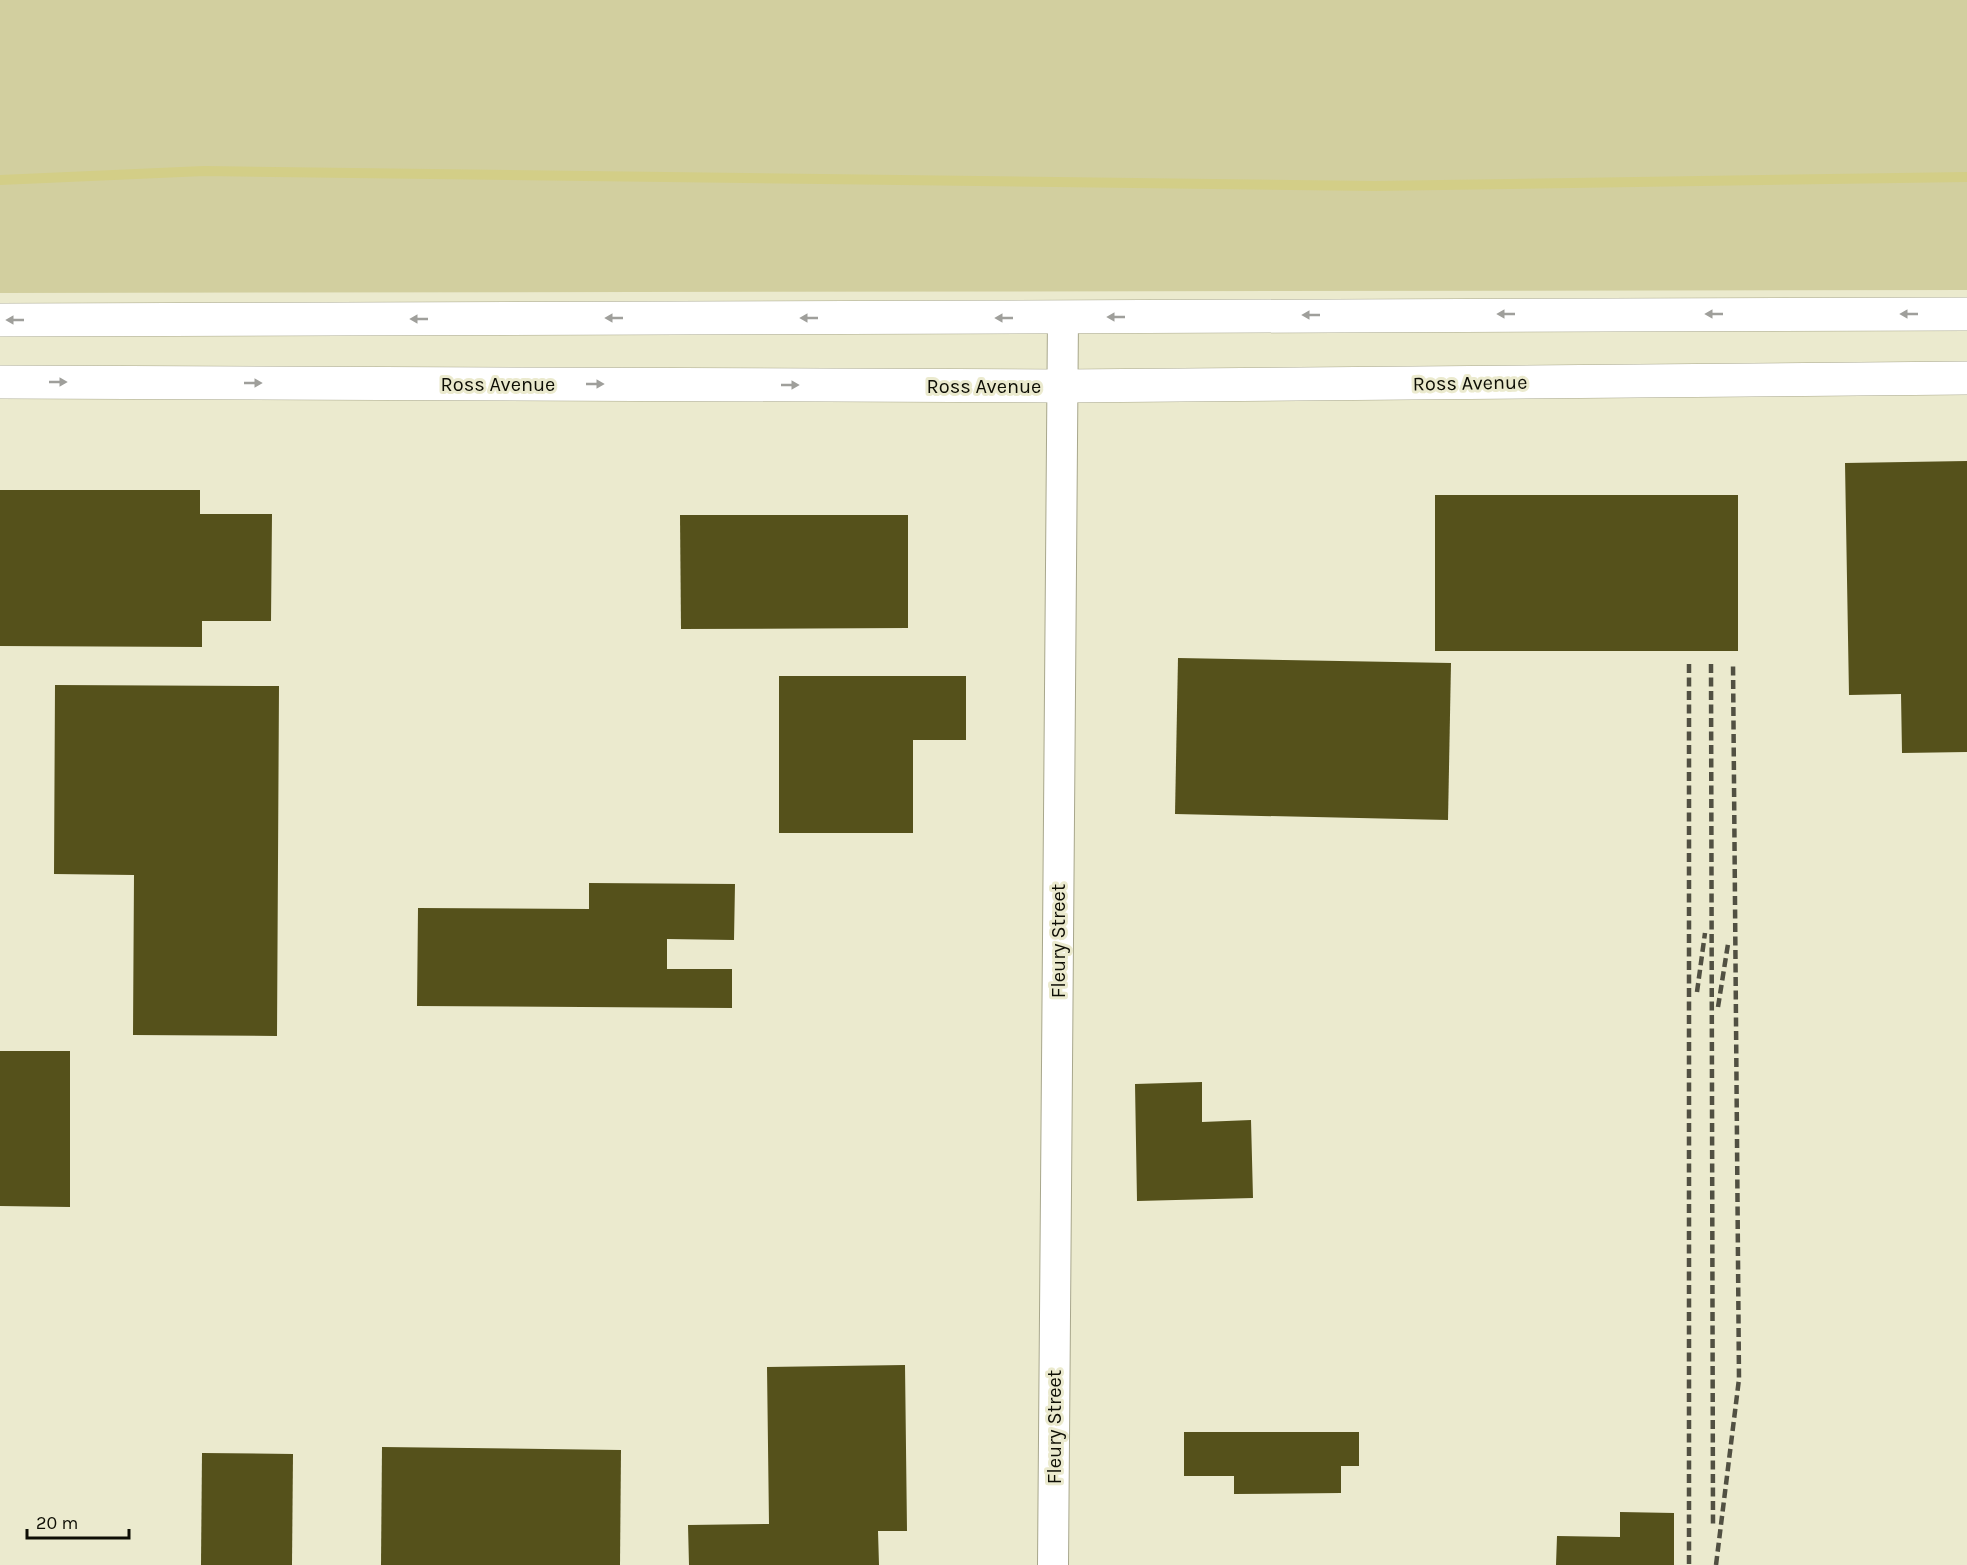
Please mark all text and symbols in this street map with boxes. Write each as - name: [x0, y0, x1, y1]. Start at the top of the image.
- one-way arrow: [1497, 309, 1516, 319]
- one-way arrow: [1704, 309, 1723, 319]
- one-way arrow: [1899, 309, 1918, 319]
- one-way arrow: [1302, 311, 1321, 320]
- one-way arrow: [1107, 312, 1126, 322]
- one-way arrow: [605, 313, 624, 323]
- one-way arrow: [800, 313, 819, 323]
- one-way arrow: [995, 313, 1014, 323]
- one-way arrow: [410, 314, 429, 324]
- one-way arrow: [6, 315, 25, 325]
- street label: Ross Avenue: [1412, 371, 1528, 395]
- street label: Ross Avenue: [441, 373, 555, 396]
- street label: Ross Avenue: [927, 375, 1041, 398]
- one-way arrow: [49, 377, 68, 387]
- one-way arrow: [244, 378, 263, 388]
- one-way arrow: [586, 379, 605, 389]
- one-way arrow: [781, 380, 800, 390]
- street label: Fleury Street: [1047, 883, 1070, 998]
- street label: Fleury Street: [1043, 1369, 1066, 1484]
- scale bar: [27, 1502, 129, 1540]
- text: 20 m: [36, 1512, 78, 1534]

